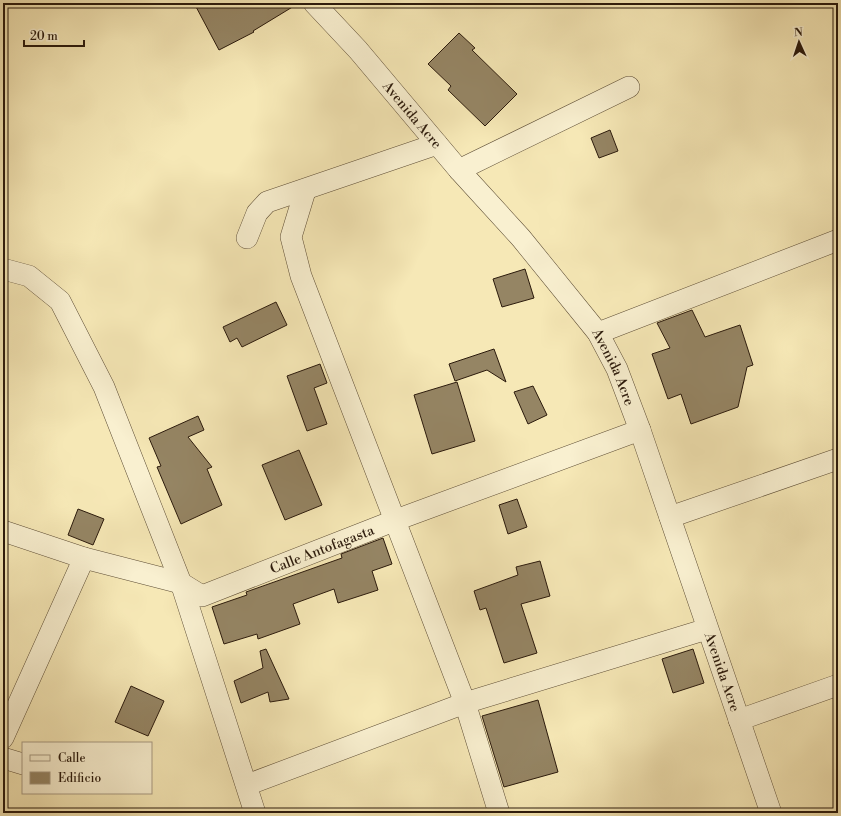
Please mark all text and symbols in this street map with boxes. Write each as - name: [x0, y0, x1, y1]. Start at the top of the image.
- scale bar: [24, 22, 84, 48]
- north arrow: [779, 22, 819, 62]
- text: N: [794, 26, 804, 40]
- text: 20 m: [30, 29, 58, 44]
- street label: Avenida Acre: [377, 77, 445, 153]
- street label: Avenida Acre: [587, 325, 638, 408]
- street label: Calle Antofagasta: [268, 521, 378, 578]
- street label: Avenida Acre: [699, 629, 744, 714]
- legend: [22, 742, 152, 794]
- text: Calle: [58, 751, 85, 766]
- text: Edificio: [58, 771, 101, 786]

